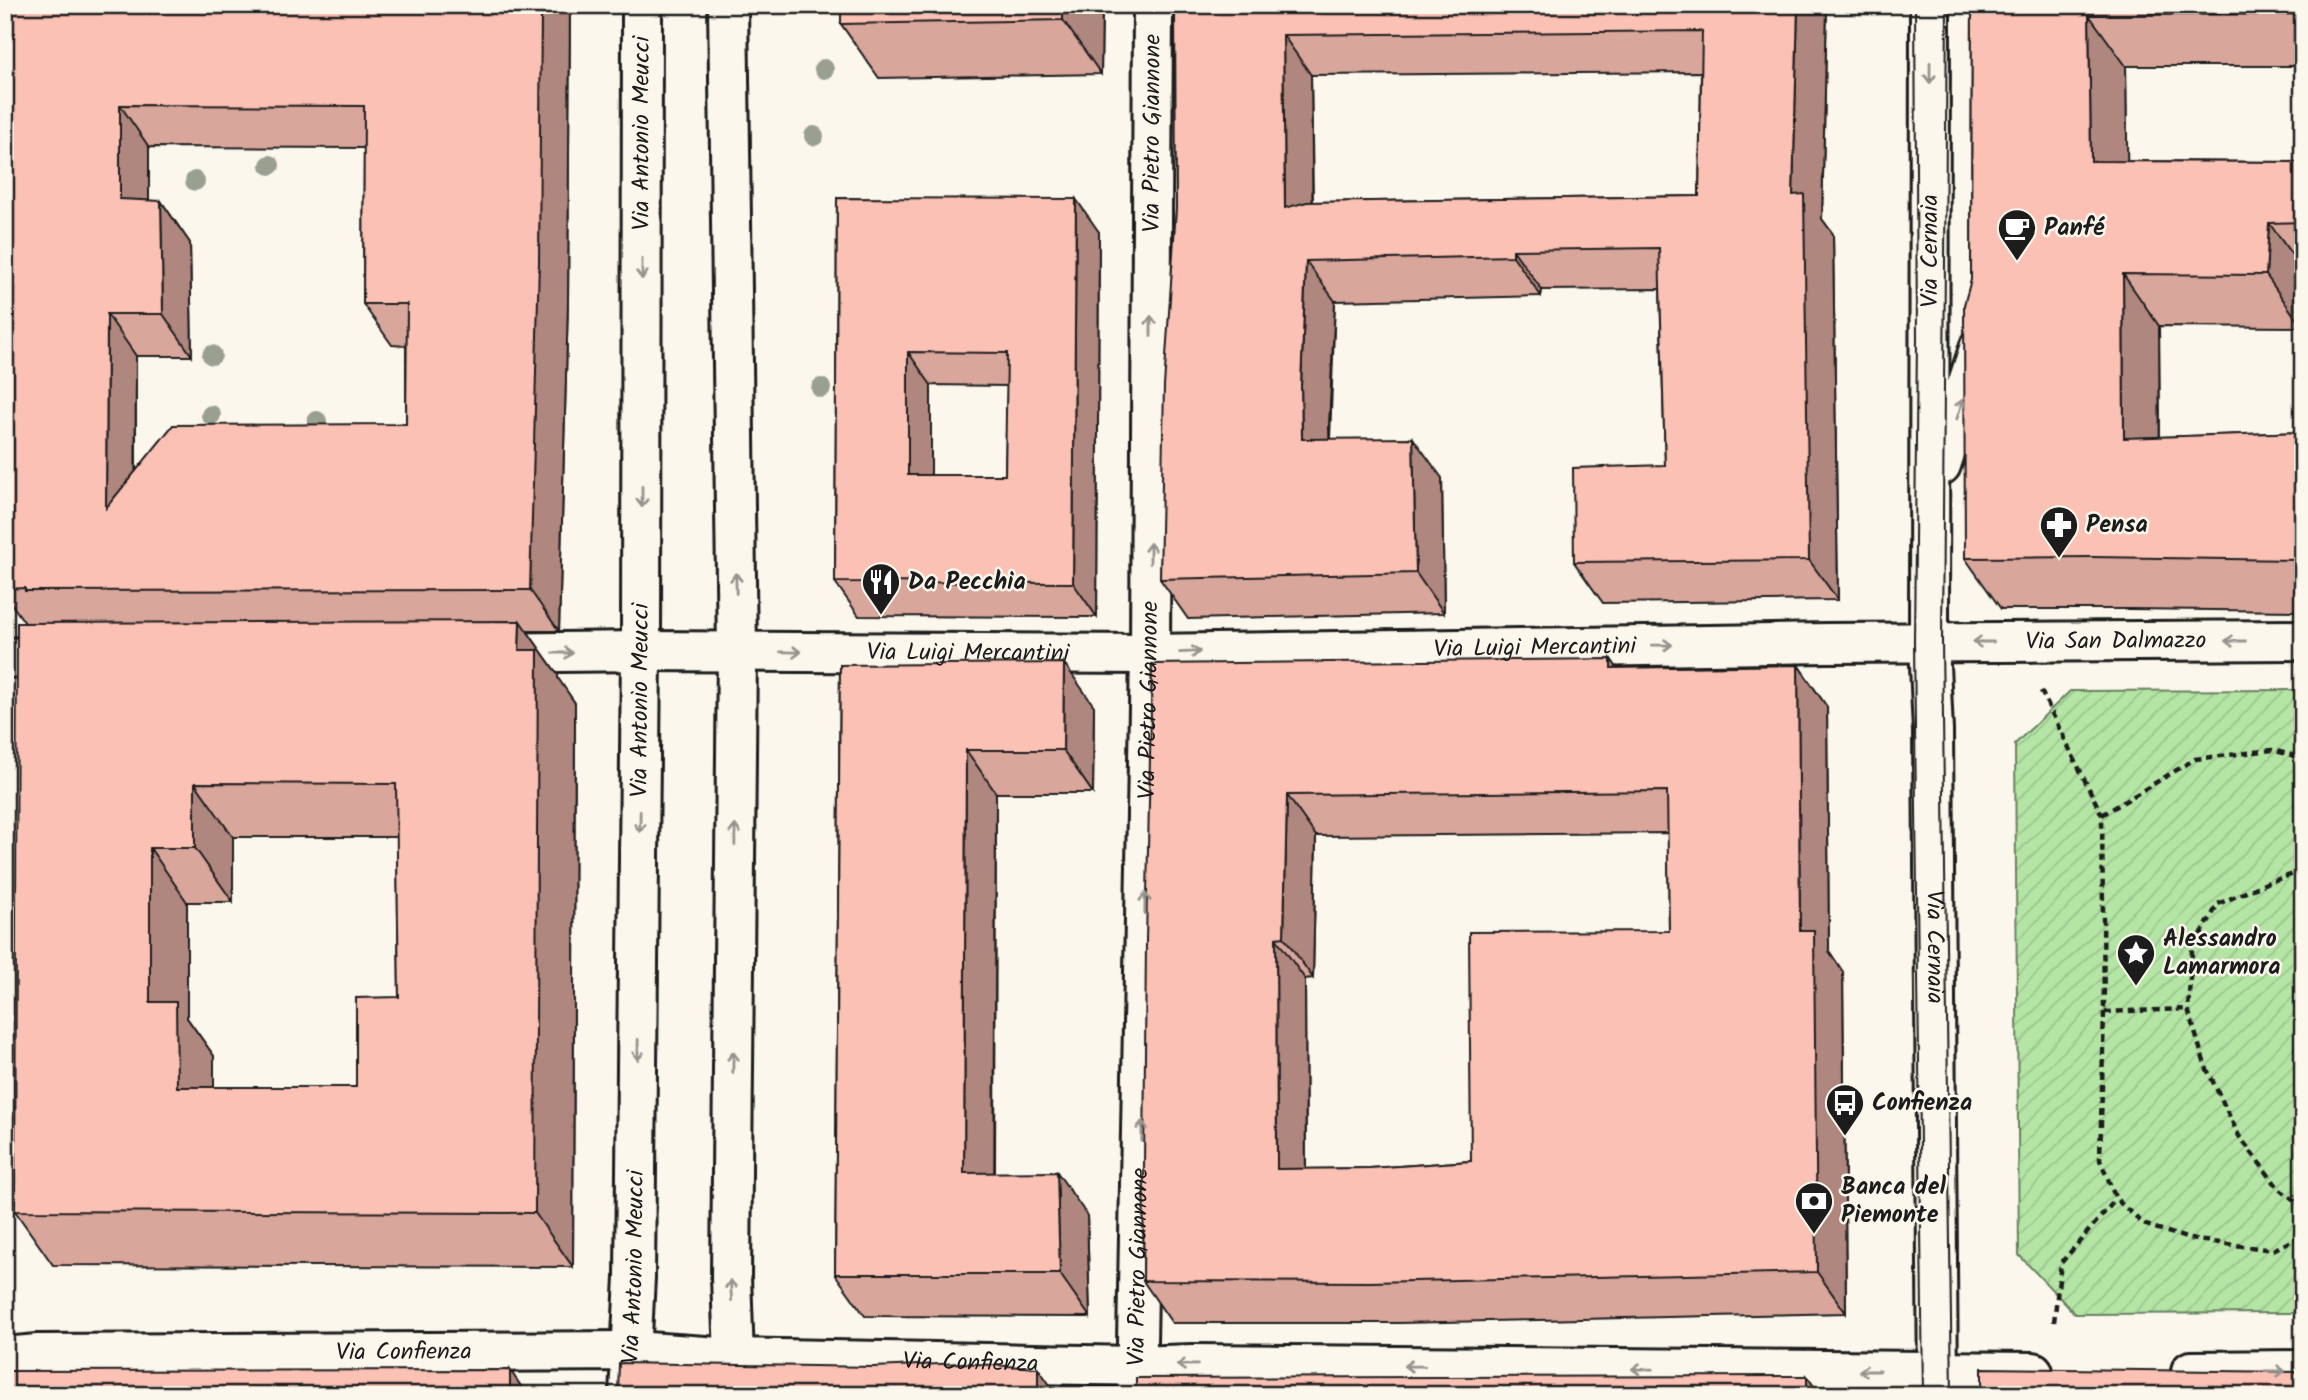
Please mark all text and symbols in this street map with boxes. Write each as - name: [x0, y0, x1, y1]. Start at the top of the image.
- street label: Via Pietro Giannone: [1132, 34, 1172, 232]
- street label: Via Antonio Meucci: [622, 35, 661, 230]
- one-way arrow: [1923, 62, 1937, 85]
- street label: Via Cernaia: [1911, 194, 1950, 308]
- cafe icon: Panfé: [1996, 207, 2038, 262]
- place label: Panfé: [2044, 209, 2105, 248]
- one-way arrow: [635, 258, 649, 281]
- one-way arrow: [1144, 314, 1158, 337]
- one-way arrow: [1954, 398, 1967, 420]
- one-way arrow: [635, 485, 649, 508]
- pharmacy icon: Pensa: [2038, 504, 2080, 559]
- place label: Pensa: [2086, 506, 2148, 545]
- one-way arrow: [1143, 542, 1157, 565]
- restaurant icon: Da Pecchia: [860, 561, 902, 616]
- place label: Da Pecchia: [908, 563, 1026, 602]
- one-way arrow: [729, 571, 743, 594]
- street label: Via Pietro Giannone: [1128, 601, 1170, 800]
- street label: Via Antonio Meucci: [620, 602, 661, 798]
- street label: Via San Dalmazzo: [2025, 621, 2207, 661]
- street label: Via Luigi Mercantini: [1433, 627, 1638, 669]
- street label: Via Luigi Mercantini: [867, 633, 1071, 673]
- one-way arrow: [2223, 634, 2246, 648]
- one-way arrow: [1971, 635, 1994, 649]
- one-way arrow: [1650, 638, 1673, 652]
- one-way arrow: [779, 645, 802, 659]
- one-way arrow: [1178, 645, 1201, 658]
- one-way arrow: [552, 646, 575, 660]
- one-way arrow: [633, 811, 647, 834]
- one-way arrow: [728, 823, 742, 846]
- street label: Via Cernaia: [1915, 890, 1955, 1004]
- one-way arrow: [1139, 892, 1152, 915]
- place label: Alessandro Lamarmora: [2163, 920, 2280, 987]
- place icon: Alessandro Lamarmora: [2115, 932, 2157, 987]
- one-way arrow: [631, 1038, 644, 1061]
- one-way arrow: [726, 1051, 740, 1074]
- bus stop icon: Confienza: [1824, 1082, 1866, 1137]
- place label: Confienza: [1872, 1084, 1972, 1123]
- one-way arrow: [1135, 1119, 1148, 1142]
- street label: Via Pietro Giannone: [1117, 1167, 1160, 1367]
- place label: Banca del Piemonte: [1841, 1168, 1946, 1235]
- street label: Via Antonio Meucci: [611, 1169, 656, 1365]
- bank icon: Banca del Piemonte: [1793, 1180, 1835, 1235]
- one-way arrow: [725, 1278, 738, 1301]
- street label: Via Confienza: [336, 1332, 472, 1372]
- street label: Via Confienza: [902, 1342, 1039, 1384]
- one-way arrow: [1176, 1358, 1199, 1371]
- one-way arrow: [1403, 1360, 1426, 1373]
- one-way arrow: [1631, 1362, 1654, 1376]
- one-way arrow: [1858, 1364, 1881, 1378]
- one-way arrow: [2263, 1364, 2286, 1378]

